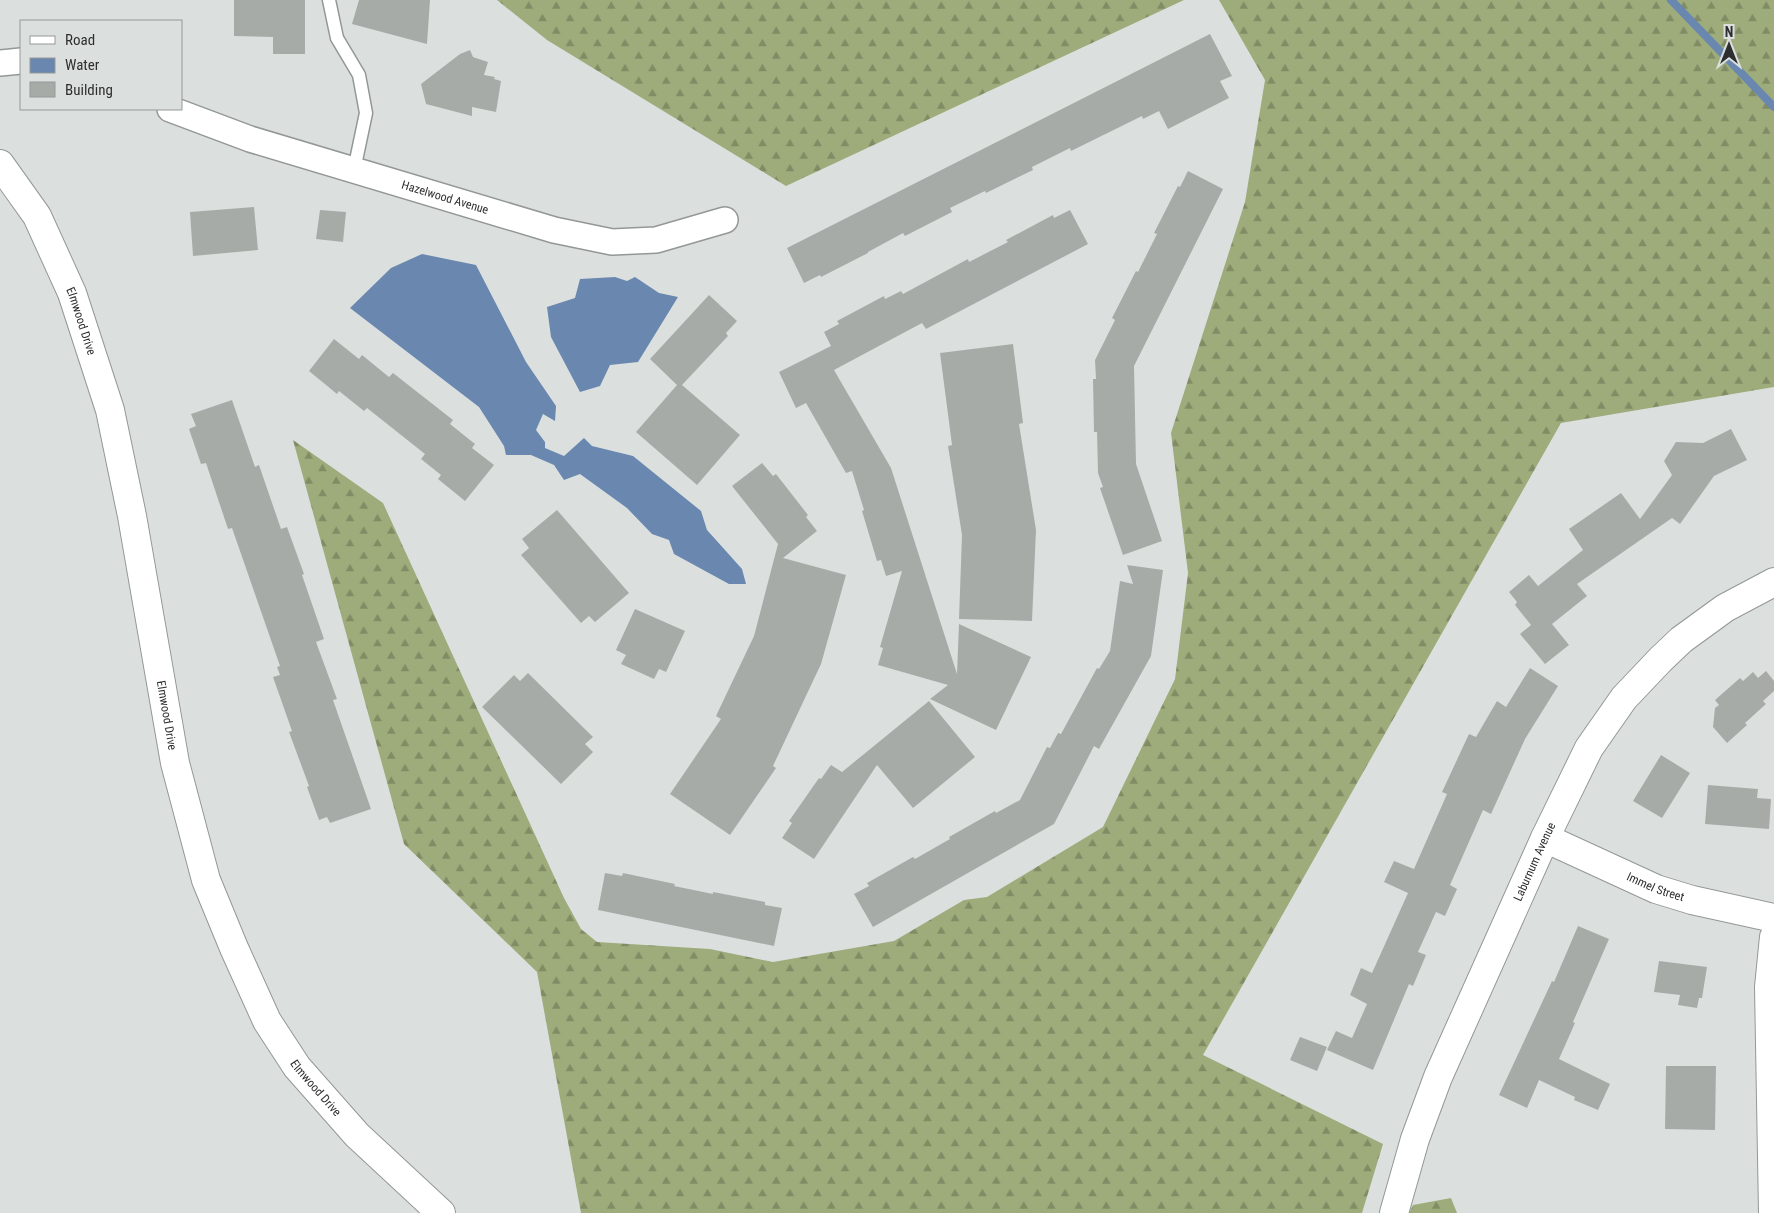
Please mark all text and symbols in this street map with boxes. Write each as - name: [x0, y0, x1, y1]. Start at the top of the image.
- legend: [20, 20, 182, 110]
- north arrow: [1704, 20, 1754, 70]
- text: N: [1725, 24, 1733, 40]
- text: Road: [65, 31, 95, 49]
- text: Water: [65, 56, 100, 74]
- text: Building: [65, 81, 113, 99]
- street label: Hazelwood Avenue: [400, 178, 490, 217]
- street label: Elmwood Drive: [63, 285, 99, 357]
- street label: Elmwood Drive: [154, 679, 180, 752]
- street label: Laburnum Avenue: [1511, 820, 1559, 903]
- street label: Immel Street: [1625, 870, 1686, 904]
- street label: Elmwood Drive: [287, 1057, 344, 1119]

